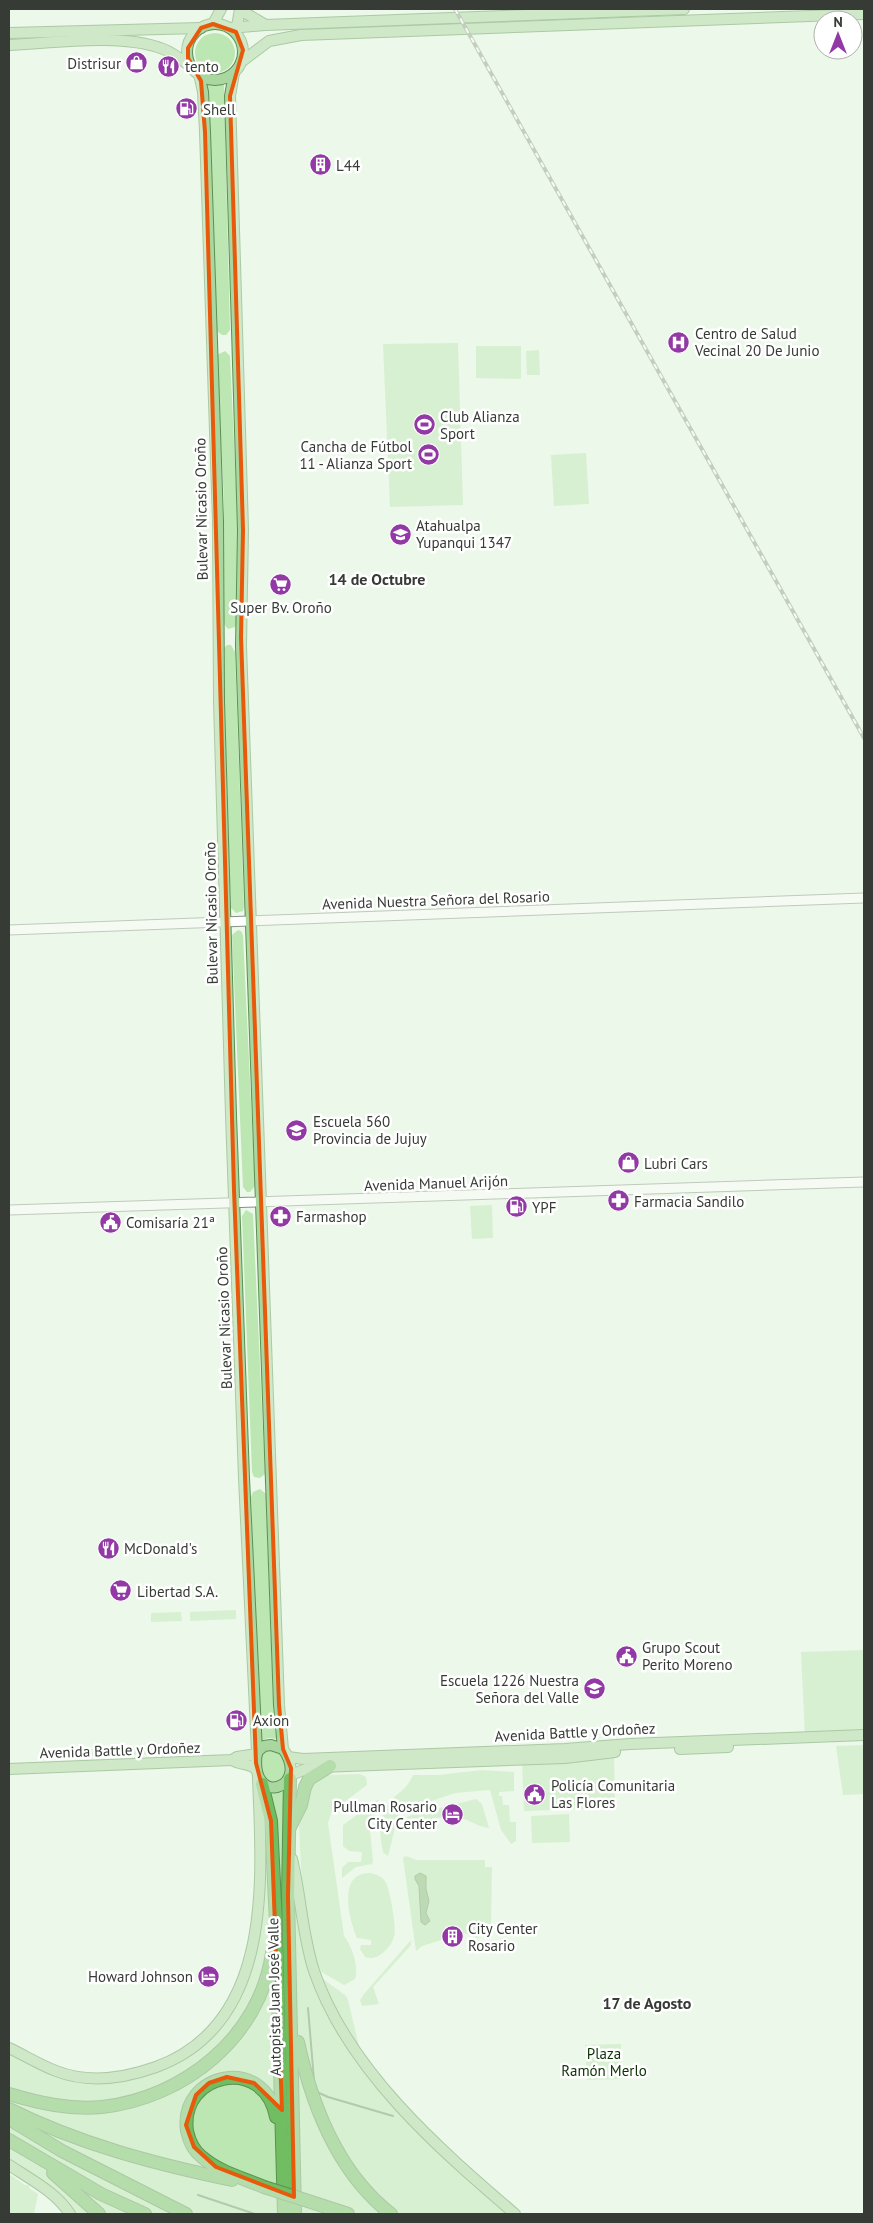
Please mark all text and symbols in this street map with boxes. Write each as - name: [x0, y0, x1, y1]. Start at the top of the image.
- north arrow: [813, 10, 863, 60]
- text: N: [833, 13, 843, 31]
- shop icon: Distrisur: [125, 51, 149, 75]
- place label: Distrisur: [67, 54, 121, 73]
- restaurant icon: tento: [157, 54, 181, 78]
- place label: tento: [185, 57, 219, 76]
- fuel station icon: Shell: [175, 97, 199, 121]
- place label: Shell: [203, 100, 236, 119]
- building icon: L44: [308, 153, 332, 177]
- place label: L44: [336, 156, 360, 175]
- place label: Centro de Salud Vecinal 20 De Junio: [694, 324, 819, 360]
- hospital icon: Centro de Salud Vecinal 20 De Junio: [667, 330, 691, 354]
- place label: Club Alianza Sport: [440, 407, 520, 443]
- sports icon: Club Alianza Sport: [412, 413, 436, 437]
- place label: Cancha de Fútbol 11 - Alianza Sport: [299, 437, 413, 473]
- street label: Bulevar Nicasio Oroño: [190, 438, 212, 580]
- sports icon: Cancha de Fútbol 11 - Alianza Sport: [416, 443, 440, 467]
- place label: Atahualpa Yupanqui 1347: [416, 516, 512, 552]
- school or university icon: Atahualpa Yupanqui 1347: [388, 522, 412, 546]
- district label: 14 de Octubre: [329, 569, 425, 589]
- supermarket icon: Super Bv. Oroño: [269, 572, 293, 596]
- place label: Super Bv. Oroño: [230, 598, 332, 617]
- street label: Bulevar Nicasio Oroño: [200, 842, 222, 984]
- street label: Avenida Nuestra Señora del Rosario: [322, 887, 550, 913]
- place label: Escuela 560 Provincia de Jujuy: [313, 1112, 427, 1148]
- school or university icon: Escuela 560 Provincia de Jujuy: [285, 1118, 309, 1142]
- shop icon: Lubri Cars: [616, 1151, 640, 1175]
- place label: Lubri Cars: [644, 1154, 708, 1173]
- street label: Avenida Manuel Arijón: [364, 1171, 508, 1195]
- pharmacy icon: Farmacia Sandilo: [606, 1189, 630, 1213]
- place label: Farmacia Sandilo: [634, 1192, 744, 1211]
- fuel station icon: YPF: [504, 1195, 528, 1219]
- place label: YPF: [532, 1198, 557, 1217]
- pharmacy icon: Farmashop: [268, 1204, 292, 1228]
- place label: Farmashop: [296, 1207, 367, 1226]
- public building icon: Comisaría 21ª: [98, 1210, 122, 1234]
- place label: Comisaría 21ª: [126, 1213, 215, 1232]
- street label: Bulevar Nicasio Oroño: [212, 1246, 236, 1390]
- restaurant icon: McDonald's: [96, 1536, 120, 1560]
- place label: McDonald's: [124, 1539, 197, 1558]
- supermarket icon: Libertad S.A.: [109, 1579, 133, 1603]
- place label: Libertad S.A.: [137, 1582, 218, 1601]
- place label: Grupo Scout Perito Moreno: [642, 1638, 732, 1674]
- public building icon: Grupo Scout Perito Moreno: [614, 1644, 638, 1668]
- place label: Escuela 1226 Nuestra Señora del Valle: [440, 1671, 579, 1707]
- school or university icon: Escuela 1226 Nuestra Señora del Valle: [583, 1677, 607, 1701]
- fuel station icon: Axion: [225, 1708, 249, 1732]
- place label: Axion: [253, 1711, 289, 1730]
- street label: Avenida Battle y Ordoñez: [494, 1718, 656, 1746]
- street label: Avenida Battle y Ordoñez: [39, 1738, 201, 1762]
- place label: Policía Comunitaria Las Flores: [551, 1776, 675, 1812]
- public building icon: Policía Comunitaria Las Flores: [523, 1782, 547, 1806]
- place label: Pullman Rosario City Center: [333, 1797, 437, 1833]
- hotel icon: Pullman Rosario City Center: [441, 1803, 465, 1827]
- street label: Autopista Juan José Valle: [263, 1918, 285, 2076]
- place label: City Center Rosario: [468, 1919, 538, 1955]
- building icon: City Center Rosario: [440, 1925, 464, 1949]
- hotel icon: Howard Johnson: [197, 1964, 221, 1988]
- place label: Howard Johnson: [88, 1967, 193, 1986]
- district label: 17 de Agosto: [603, 1993, 692, 2013]
- park label: Plaza Ramón Merlo: [561, 2044, 647, 2080]

